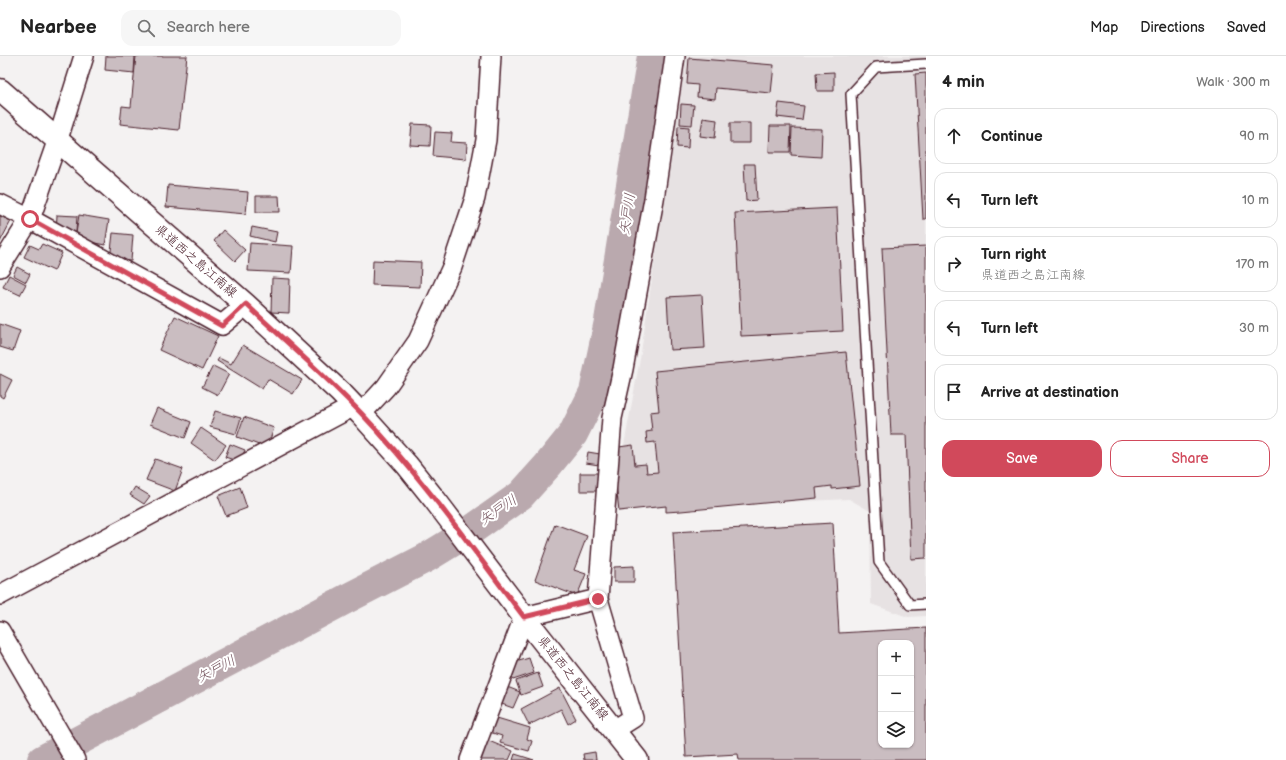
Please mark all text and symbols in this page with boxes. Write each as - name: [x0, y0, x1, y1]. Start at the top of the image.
- search box: [121, 10, 401, 46]
- text: Nearbee: [20, 16, 97, 39]
- icon: search: [135, 17, 157, 39]
- text: Search here: [167, 18, 250, 37]
- text: Map: [1090, 19, 1118, 36]
- text: Directions: [1140, 19, 1205, 36]
- text: Saved: [1227, 19, 1266, 36]
- text: 4 min: [942, 72, 985, 92]
- text: Walk · 300 m: [1196, 74, 1270, 90]
- icon: ahead: [943, 125, 965, 147]
- text: Continue: [981, 127, 1043, 146]
- text: 90 m: [1240, 128, 1269, 144]
- icon: left: [943, 189, 965, 211]
- text: Turn left: [981, 191, 1038, 210]
- water label: 矢戸川: [615, 192, 639, 236]
- text: 10 m: [1242, 192, 1269, 208]
- route start: [21, 210, 39, 228]
- street label: 県道西之島江南線: [152, 221, 241, 302]
- text: Turn right: [981, 245, 1046, 264]
- icon: right: [943, 253, 965, 275]
- text: 170 m: [1236, 256, 1269, 272]
- text: 県道西之島江南線: [981, 267, 1085, 283]
- icon: left: [943, 317, 965, 339]
- text: Turn left: [981, 319, 1038, 338]
- text: 30 m: [1239, 320, 1269, 336]
- icon: arrive: [943, 381, 965, 403]
- text: Arrive at destination: [981, 383, 1119, 402]
- button: Save: [942, 440, 1102, 477]
- button: Share: [1110, 440, 1270, 477]
- water label: 矢戸川: [476, 491, 520, 529]
- route end: [589, 590, 607, 608]
- street label: 県道西之島江南線: [534, 633, 613, 724]
- map controls: [878, 640, 914, 748]
- button: +: [878, 640, 914, 676]
- water label: 矢戸川: [193, 652, 239, 686]
- button: −: [878, 676, 914, 712]
- button: layers: [878, 712, 914, 748]

